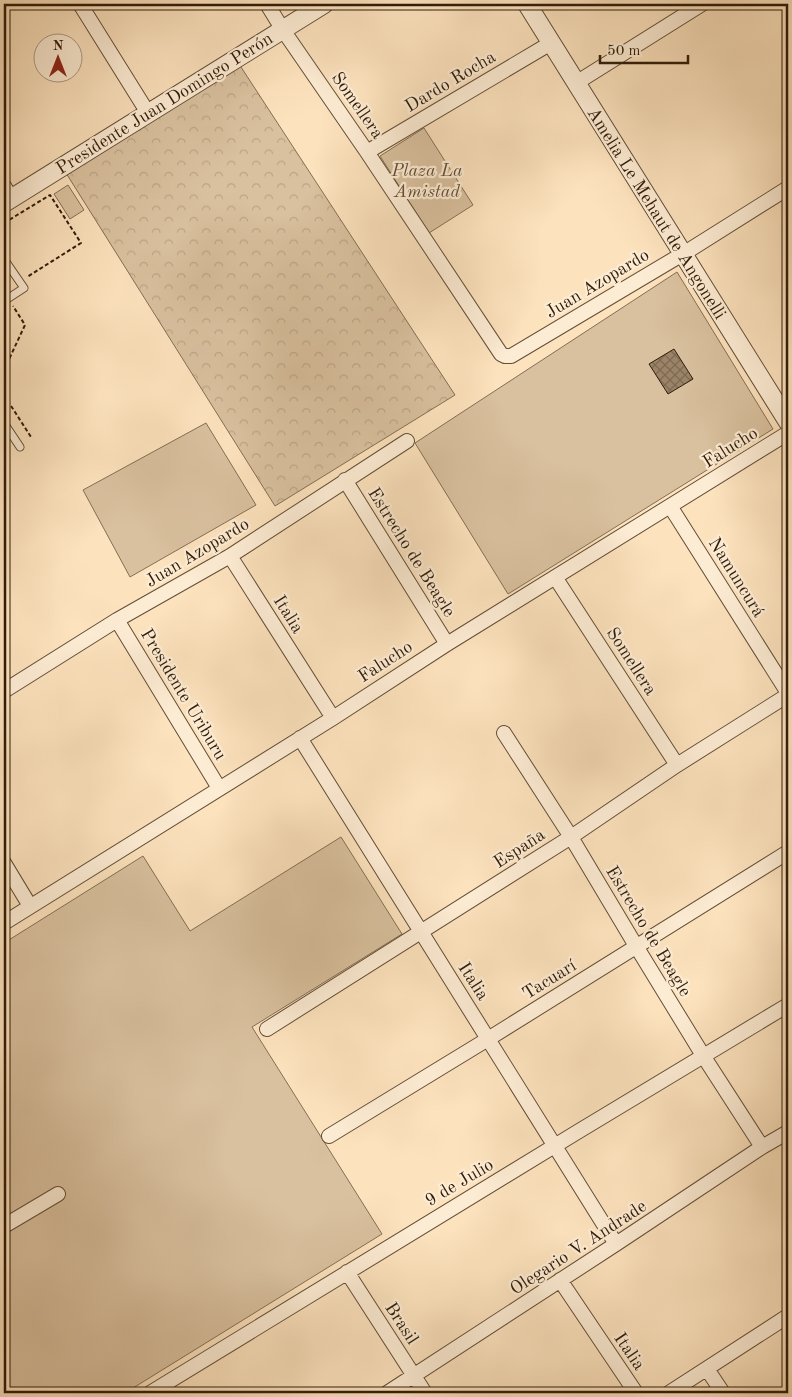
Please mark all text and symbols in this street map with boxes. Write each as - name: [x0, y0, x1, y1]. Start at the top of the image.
- street label: Presidente Juan Domingo Perón: [53, 29, 276, 178]
- north arrow: [32, 32, 82, 82]
- scale bar: [600, 32, 687, 64]
- text: N: [53, 39, 64, 53]
- text: 50 m: [607, 44, 641, 59]
- street label: Dardo Rocha: [402, 48, 499, 116]
- street label: Somellera: [328, 69, 387, 142]
- street label: Amelia Le Mehaut de Angonelli: [583, 105, 729, 323]
- park label: Plaza La Amistad: [390, 162, 463, 201]
- street label: Juan Azopardo: [543, 246, 653, 322]
- street label: Falucho: [700, 424, 761, 472]
- street label: Estrecho de Beagle: [364, 485, 458, 620]
- street label: Juan Azopardo: [143, 515, 253, 591]
- street label: Namuncurá: [705, 535, 768, 621]
- street label: Italia: [270, 592, 307, 637]
- street label: Somellera: [603, 624, 660, 699]
- street label: Presidente Uriburu: [137, 626, 230, 764]
- street label: Falucho: [355, 638, 416, 686]
- street label: España: [491, 826, 548, 872]
- street label: Estrecho de Beagle: [602, 863, 694, 1000]
- street label: Tacuarí: [520, 956, 580, 1003]
- street label: Italia: [454, 959, 492, 1004]
- street label: 9 de Julio: [422, 1155, 497, 1210]
- street label: Olegario V. Andrade: [507, 1197, 650, 1299]
- street label: Brasil: [381, 1299, 421, 1348]
- street label: Italia: [610, 1330, 648, 1374]

